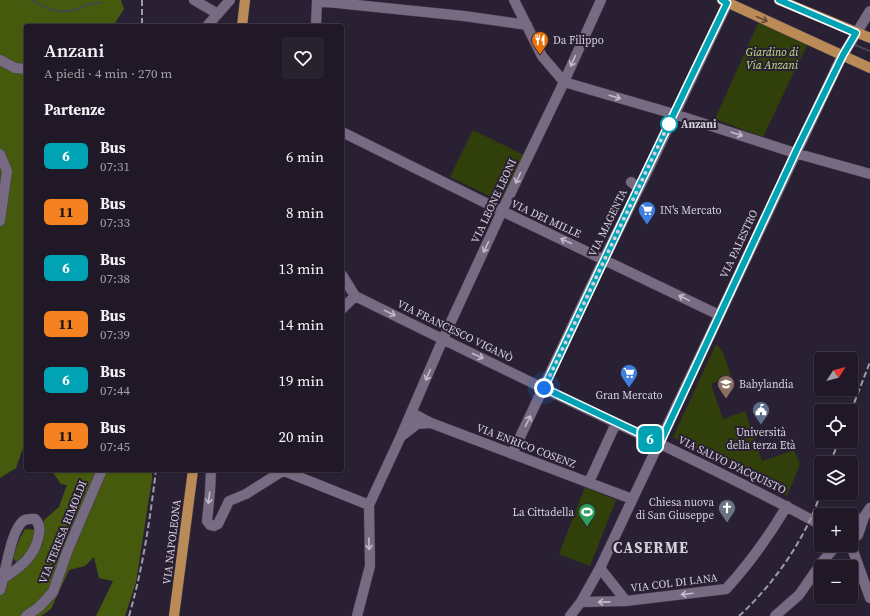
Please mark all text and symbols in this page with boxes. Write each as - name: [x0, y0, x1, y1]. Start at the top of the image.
- one-way arrow: [756, 16, 768, 23]
- restaurant icon: Da Filippo: [530, 30, 550, 55]
- place label: Da Filippo: [553, 33, 604, 48]
- text: Anzani: [44, 37, 104, 63]
- button: heart: [282, 37, 324, 79]
- park label: Giardino di Via Anzani: [746, 45, 799, 73]
- one-way arrow: [569, 54, 577, 66]
- text: A piedi · 4 min · 270 m: [44, 65, 172, 82]
- one-way arrow: [608, 94, 621, 101]
- text: Partenze: [44, 99, 105, 120]
- marker: Anzani: [660, 115, 678, 133]
- place label: Anzani: [681, 117, 717, 132]
- one-way arrow: [731, 131, 743, 139]
- text: Bus: [100, 137, 126, 158]
- text: 6: [62, 146, 70, 166]
- text: 6 min: [286, 146, 324, 167]
- street label: VIA LEONE LEONI: [468, 156, 520, 246]
- text: 07:31: [100, 158, 130, 175]
- one-way arrow: [514, 172, 521, 184]
- street label: VIA MAGENTA: [585, 186, 631, 259]
- text: Bus: [100, 193, 126, 214]
- street label: VIA DEI MILLE: [509, 196, 584, 242]
- supermarket icon: IN's Mercato: [637, 200, 657, 225]
- text: 11: [58, 202, 74, 222]
- text: 8 min: [286, 202, 324, 223]
- place label: IN's Mercato: [660, 203, 722, 218]
- street label: VIA PALESTRO: [717, 207, 762, 281]
- text: 07:33: [100, 214, 130, 231]
- one-way arrow: [561, 237, 573, 244]
- one-way arrow: [482, 240, 489, 252]
- text: Bus: [100, 249, 126, 270]
- text: 6: [62, 258, 70, 278]
- text: 13 min: [278, 258, 324, 279]
- text: 07:38: [100, 270, 130, 287]
- one-way arrow: [678, 294, 690, 301]
- street label: VIA FRANCESCO VIGANÒ: [394, 296, 516, 366]
- text: Bus: [100, 305, 126, 326]
- one-way arrow: [384, 310, 396, 317]
- text: 11: [58, 314, 74, 334]
- text: 14 min: [278, 314, 324, 335]
- text: 07:39: [100, 326, 130, 343]
- north arrow: [814, 352, 858, 396]
- map controls: [814, 352, 858, 604]
- one-way arrow: [472, 353, 484, 360]
- text: Bus: [100, 361, 126, 382]
- supermarket icon: Gran Mercato: [619, 363, 639, 388]
- one-way arrow: [424, 369, 431, 381]
- text: 6: [62, 370, 70, 390]
- text: 19 min: [278, 370, 324, 391]
- school or university icon: Babylandia: [716, 374, 736, 399]
- place label: Babylandia: [739, 377, 794, 392]
- your location: [534, 378, 554, 398]
- text: 07:44: [100, 382, 130, 399]
- place label: Gran Mercato: [595, 388, 663, 403]
- public building icon: Università della terza Età: [751, 400, 771, 425]
- button: locate: [814, 404, 858, 448]
- one-way arrow: [525, 415, 532, 427]
- text: Bus: [100, 417, 126, 438]
- street label: VIA ENRICO COSENZ: [474, 420, 578, 472]
- place label: Università della terza Età: [726, 425, 796, 453]
- text: 11: [58, 426, 74, 446]
- text: 20 min: [278, 426, 324, 447]
- line badge: 6: [637, 426, 663, 452]
- text: 6: [646, 429, 654, 449]
- street label: VIA SALVO D'ACQUISTO: [676, 432, 789, 498]
- text: 07:45: [100, 438, 130, 455]
- button: layers: [814, 456, 858, 500]
- street label: VIA TERESA RIMOLDI: [35, 478, 91, 586]
- one-way arrow: [206, 491, 213, 504]
- place label: Chiesa nuova di San Giuseppe: [636, 495, 714, 523]
- street label: VIA NAPOLEONA: [159, 498, 185, 585]
- church icon: Chiesa nuova di San Giuseppe: [717, 498, 737, 523]
- sports icon: La Cittadella: [577, 502, 597, 527]
- place label: La Cittadella: [512, 505, 574, 520]
- button: +: [814, 508, 858, 552]
- one-way arrow: [365, 537, 373, 550]
- district label: CASERME: [613, 537, 689, 558]
- button: −: [814, 560, 858, 604]
- street label: VIA COL DI LANA: [630, 570, 719, 596]
- one-way arrow: [681, 590, 694, 598]
- one-way arrow: [598, 598, 611, 606]

